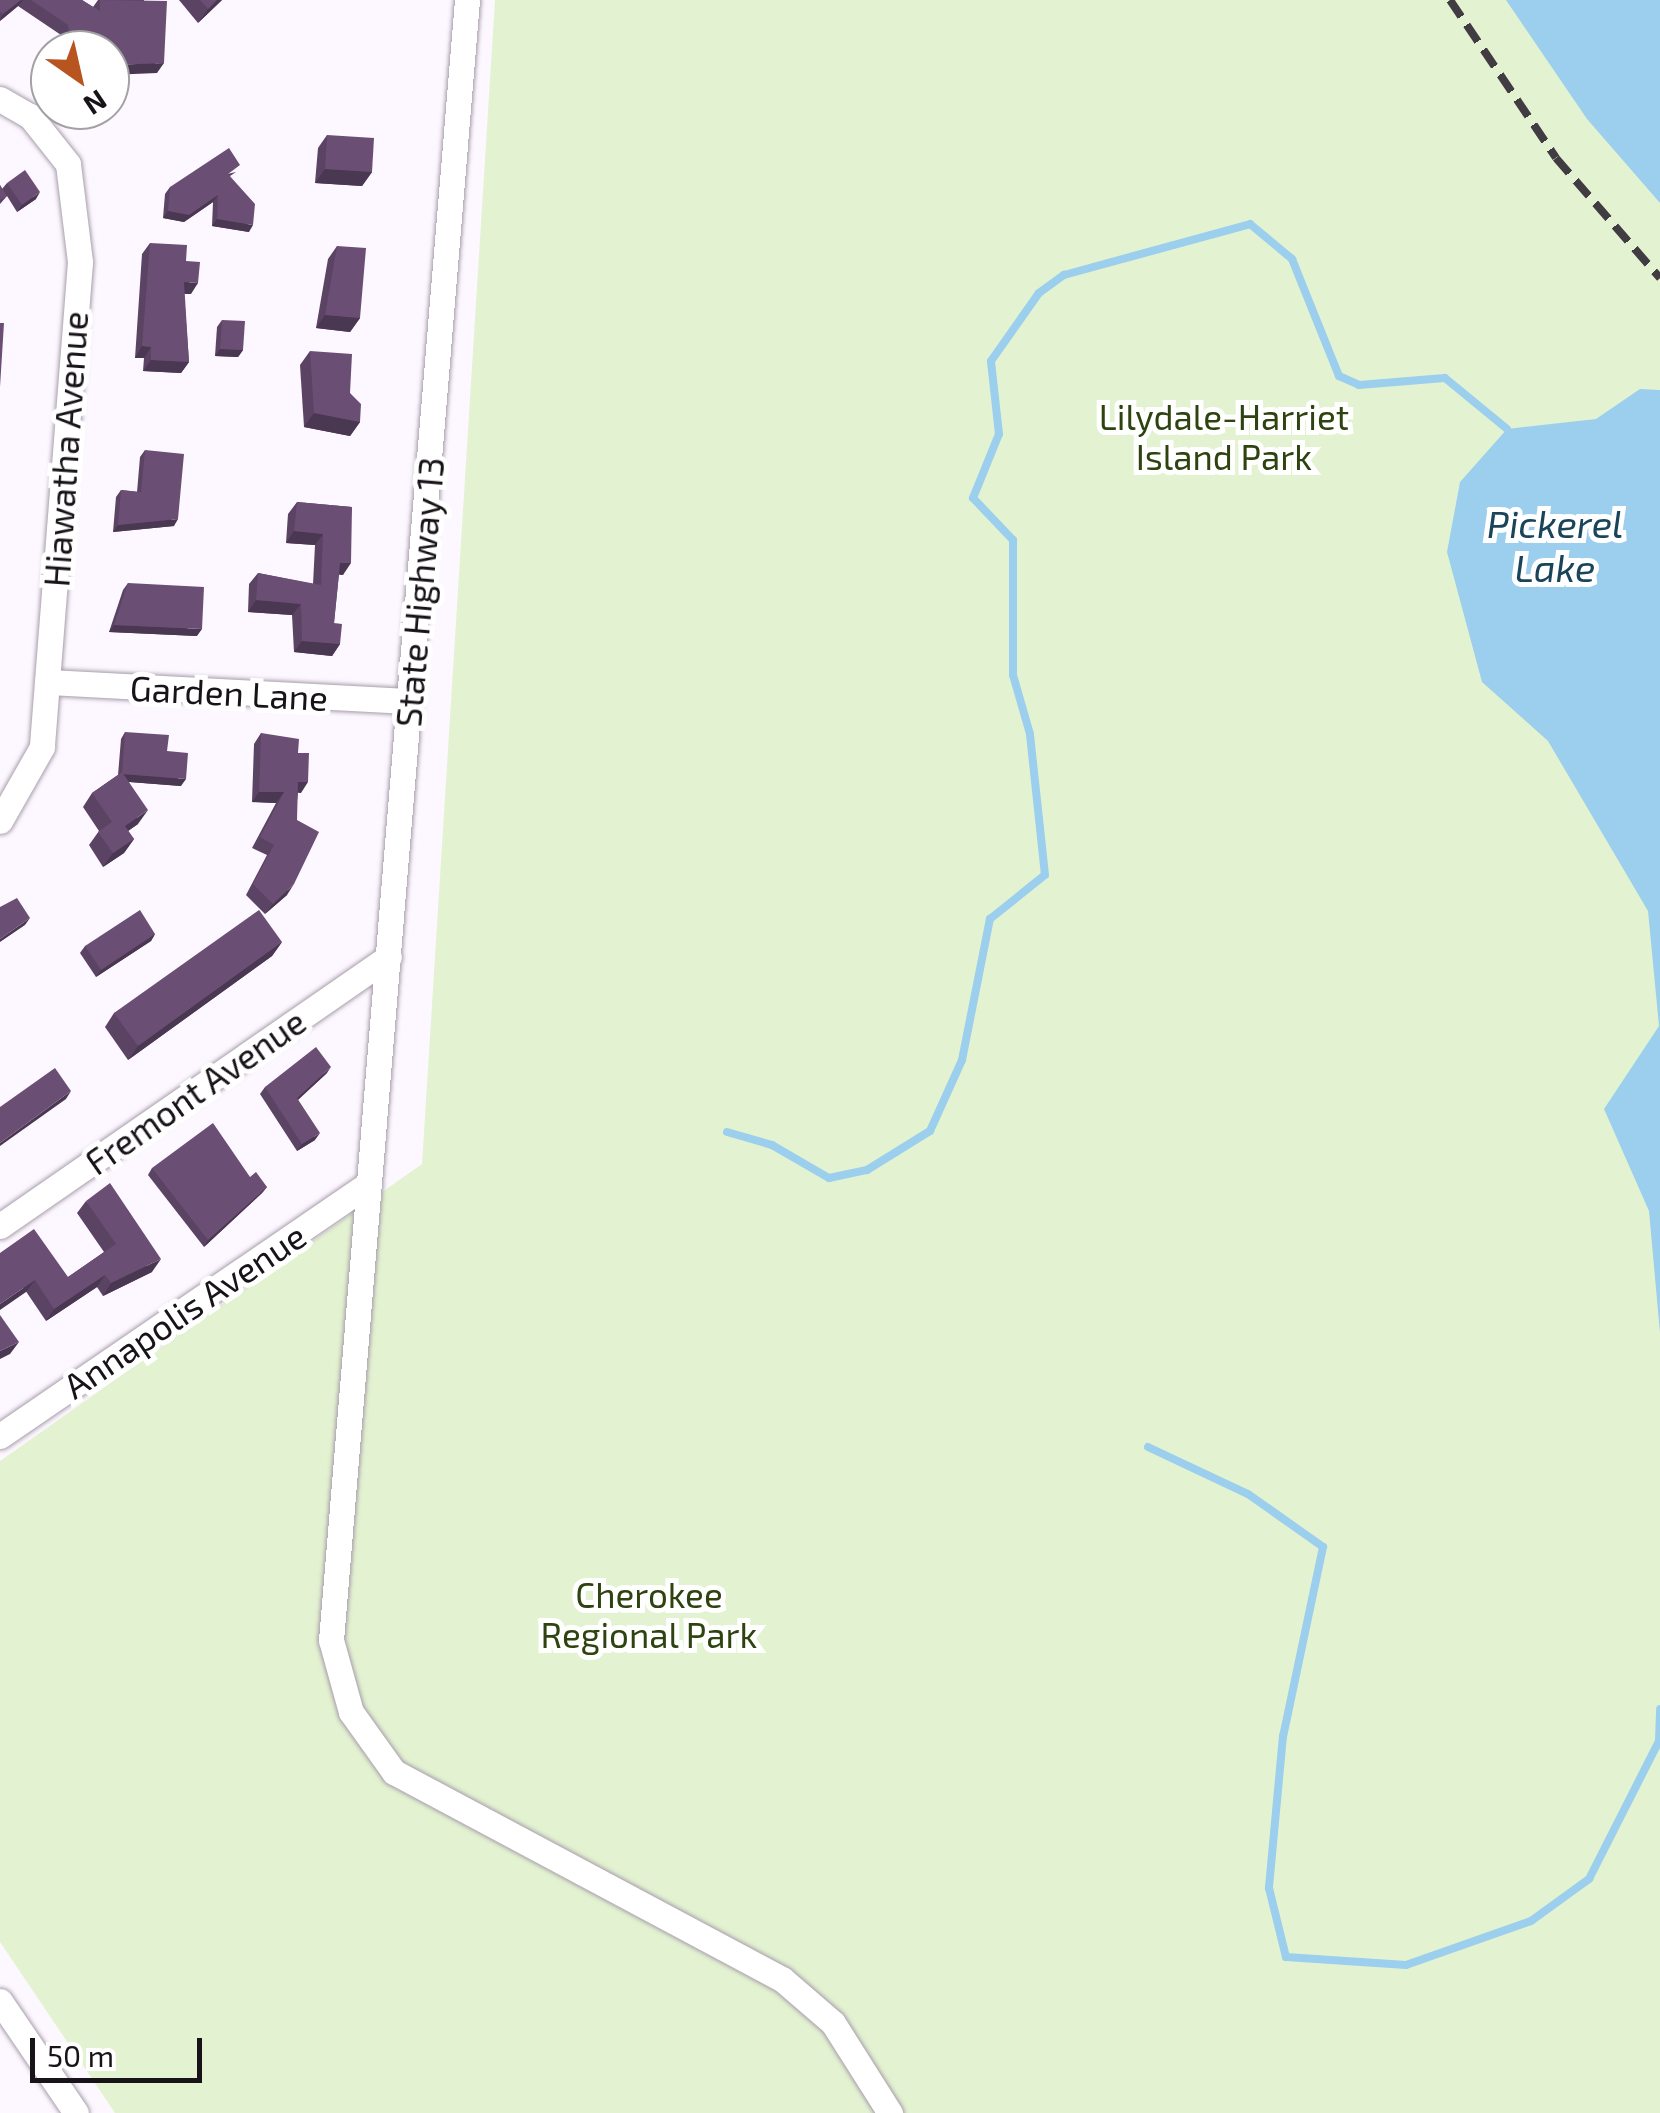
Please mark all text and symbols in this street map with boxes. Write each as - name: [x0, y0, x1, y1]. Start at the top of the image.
- north arrow: [30, 30, 130, 130]
- text: N: [78, 83, 114, 123]
- street label: Hiawatha Avenue: [34, 309, 96, 589]
- park label: Lilydale-Harriet Island Park: [1099, 395, 1349, 477]
- street label: State Highway 13: [386, 455, 452, 729]
- water label: Pickerel Lake: [1487, 501, 1623, 590]
- street label: Garden Lane: [129, 666, 329, 718]
- street label: Fremont Avenue: [76, 999, 314, 1183]
- street label: Annapolis Avenue: [55, 1213, 313, 1407]
- park label: Cherokee Regional Park: [540, 1573, 758, 1655]
- scale bar: [35, 2018, 208, 2080]
- text: 50 m: [47, 2037, 114, 2073]

